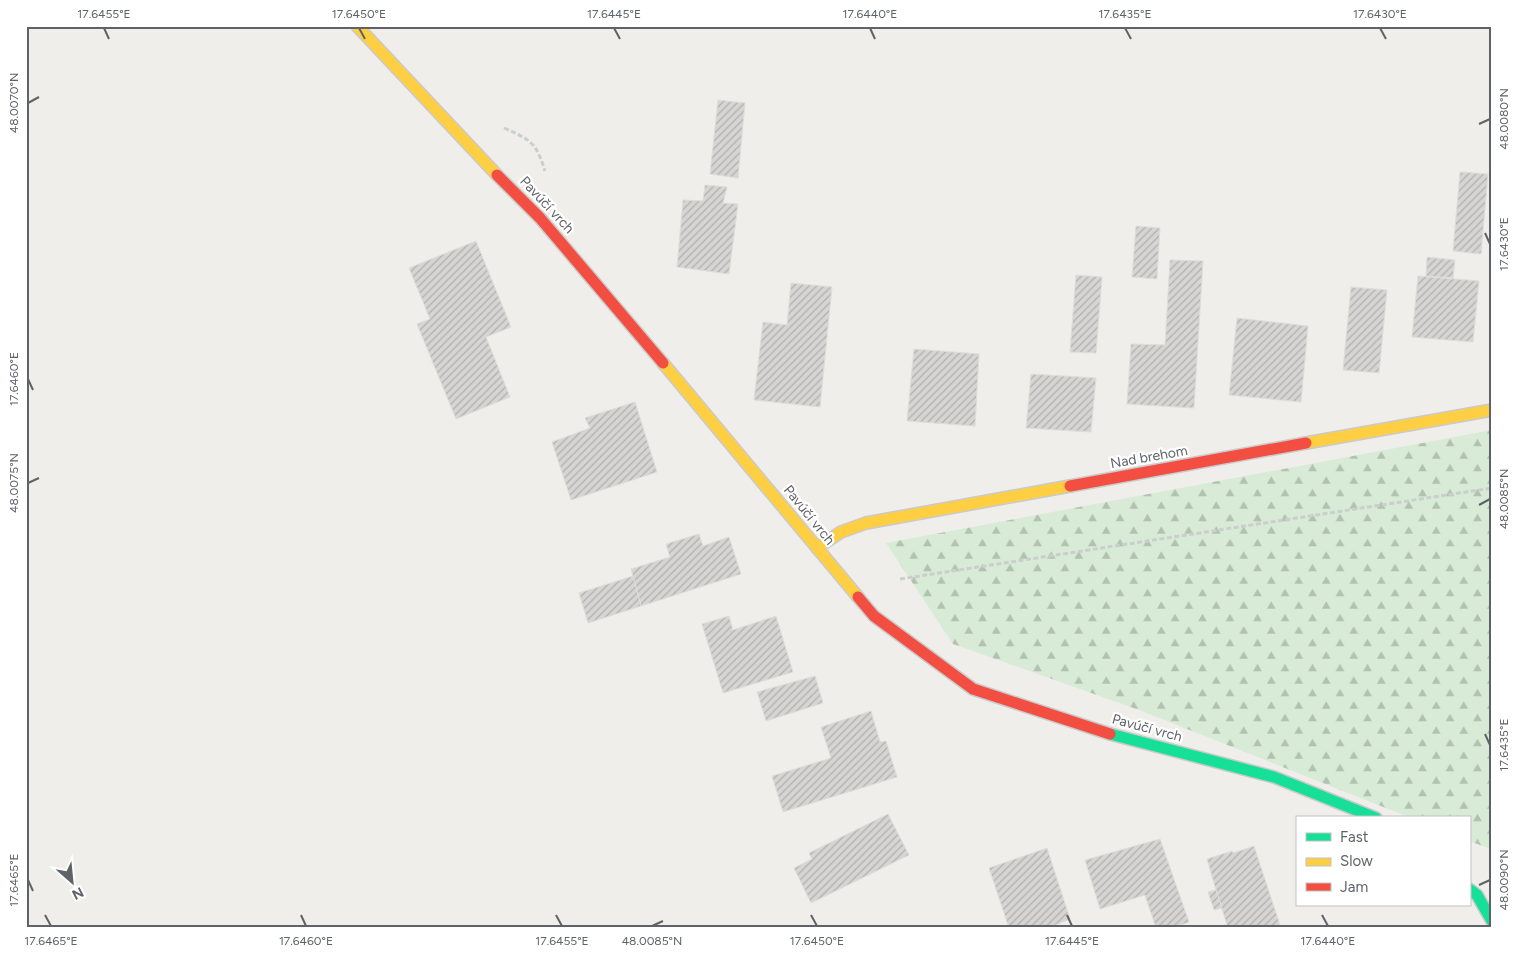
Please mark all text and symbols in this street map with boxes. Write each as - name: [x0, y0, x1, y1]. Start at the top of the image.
- text: 17.6455°E: [77, 7, 131, 21]
- text: 17.6450°E: [332, 7, 386, 21]
- text: 17.6445°E: [587, 7, 641, 21]
- text: 17.6440°E: [843, 7, 897, 21]
- text: 17.6435°E: [1098, 7, 1152, 21]
- text: 17.6430°E: [1353, 7, 1407, 21]
- text: 48.0070°N: [7, 73, 21, 133]
- text: 48.0080°N: [1497, 88, 1511, 150]
- street label: Pavúčí vrch: [516, 173, 578, 237]
- text: 17.6430°E: [1497, 217, 1511, 271]
- text: 17.6460°E: [7, 352, 21, 406]
- street label: Nad brehom: [1109, 442, 1189, 472]
- text: 48.0075°N: [7, 453, 21, 513]
- text: 48.0085°N: [1497, 469, 1511, 529]
- street label: Pavúčí vrch: [780, 482, 838, 548]
- street label: Pavúčí vrch: [1110, 711, 1184, 746]
- text: 17.6435°E: [1497, 718, 1511, 772]
- legend: [1296, 816, 1470, 906]
- text: Fast: [1340, 828, 1369, 846]
- text: 48.0090°N: [1497, 850, 1511, 910]
- text: Slow: [1340, 852, 1373, 870]
- text: 17.6465°E: [7, 853, 21, 907]
- north arrow: [48, 856, 98, 906]
- text: Jam: [1340, 878, 1368, 896]
- text: N: [69, 883, 86, 903]
- text: 17.6465°E: [24, 934, 78, 948]
- text: 17.6460°E: [279, 934, 333, 948]
- text: 17.6455°E: [535, 934, 589, 948]
- text: 48.0085°N: [622, 934, 682, 948]
- text: 17.6450°E: [790, 934, 844, 948]
- text: 17.6445°E: [1045, 934, 1099, 948]
- text: 17.6440°E: [1301, 934, 1355, 948]

